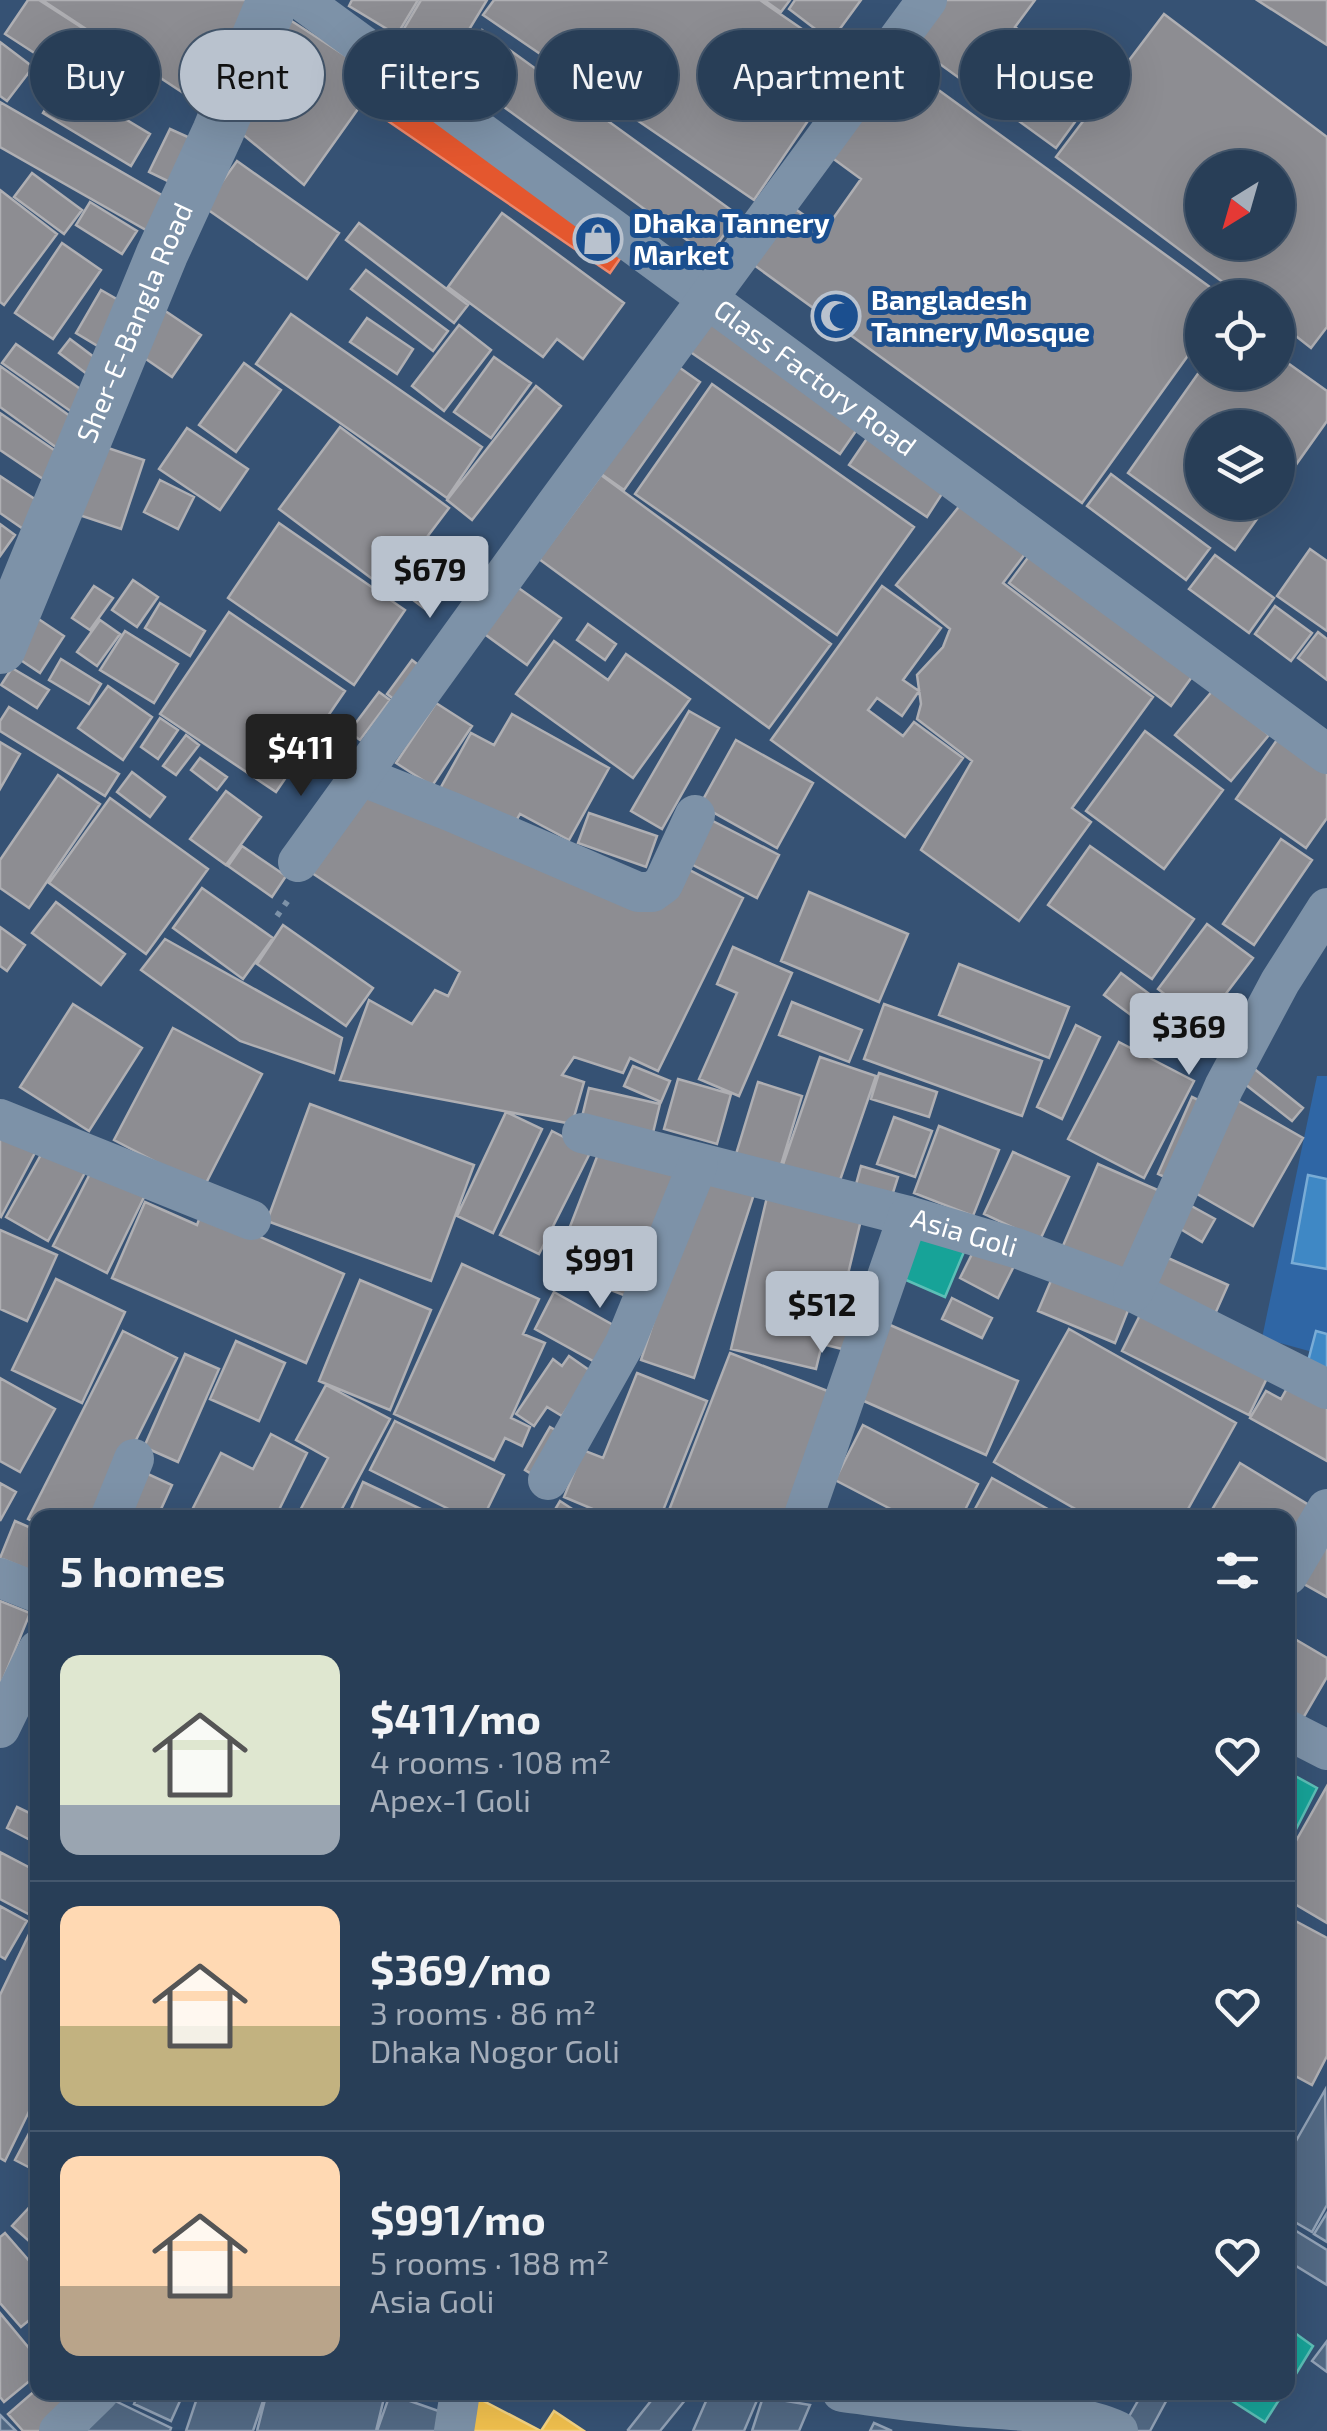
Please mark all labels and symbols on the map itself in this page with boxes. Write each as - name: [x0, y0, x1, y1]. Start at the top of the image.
- north arrow: [1185, 150, 1295, 260]
- street label: Sher-E-Bangla Road: [68, 197, 199, 447]
- place label: Dhaka Tannery Market: [633, 205, 830, 271]
- shop icon: Dhaka Tannery Market: [572, 213, 624, 265]
- place label: Bangladesh Tannery Mosque: [871, 282, 1090, 348]
- mosque icon: Bangladesh Tannery Mosque: [810, 290, 862, 342]
- street label: Glass Factory Road: [708, 292, 923, 462]
- pin: $679: [371, 536, 489, 621]
- pin: $411: [242, 714, 360, 799]
- pin: $369: [1130, 993, 1248, 1078]
- street label: Asia Goli: [907, 1200, 1022, 1263]
- pin: $991: [541, 1226, 659, 1311]
- pin: $512: [763, 1271, 881, 1356]

